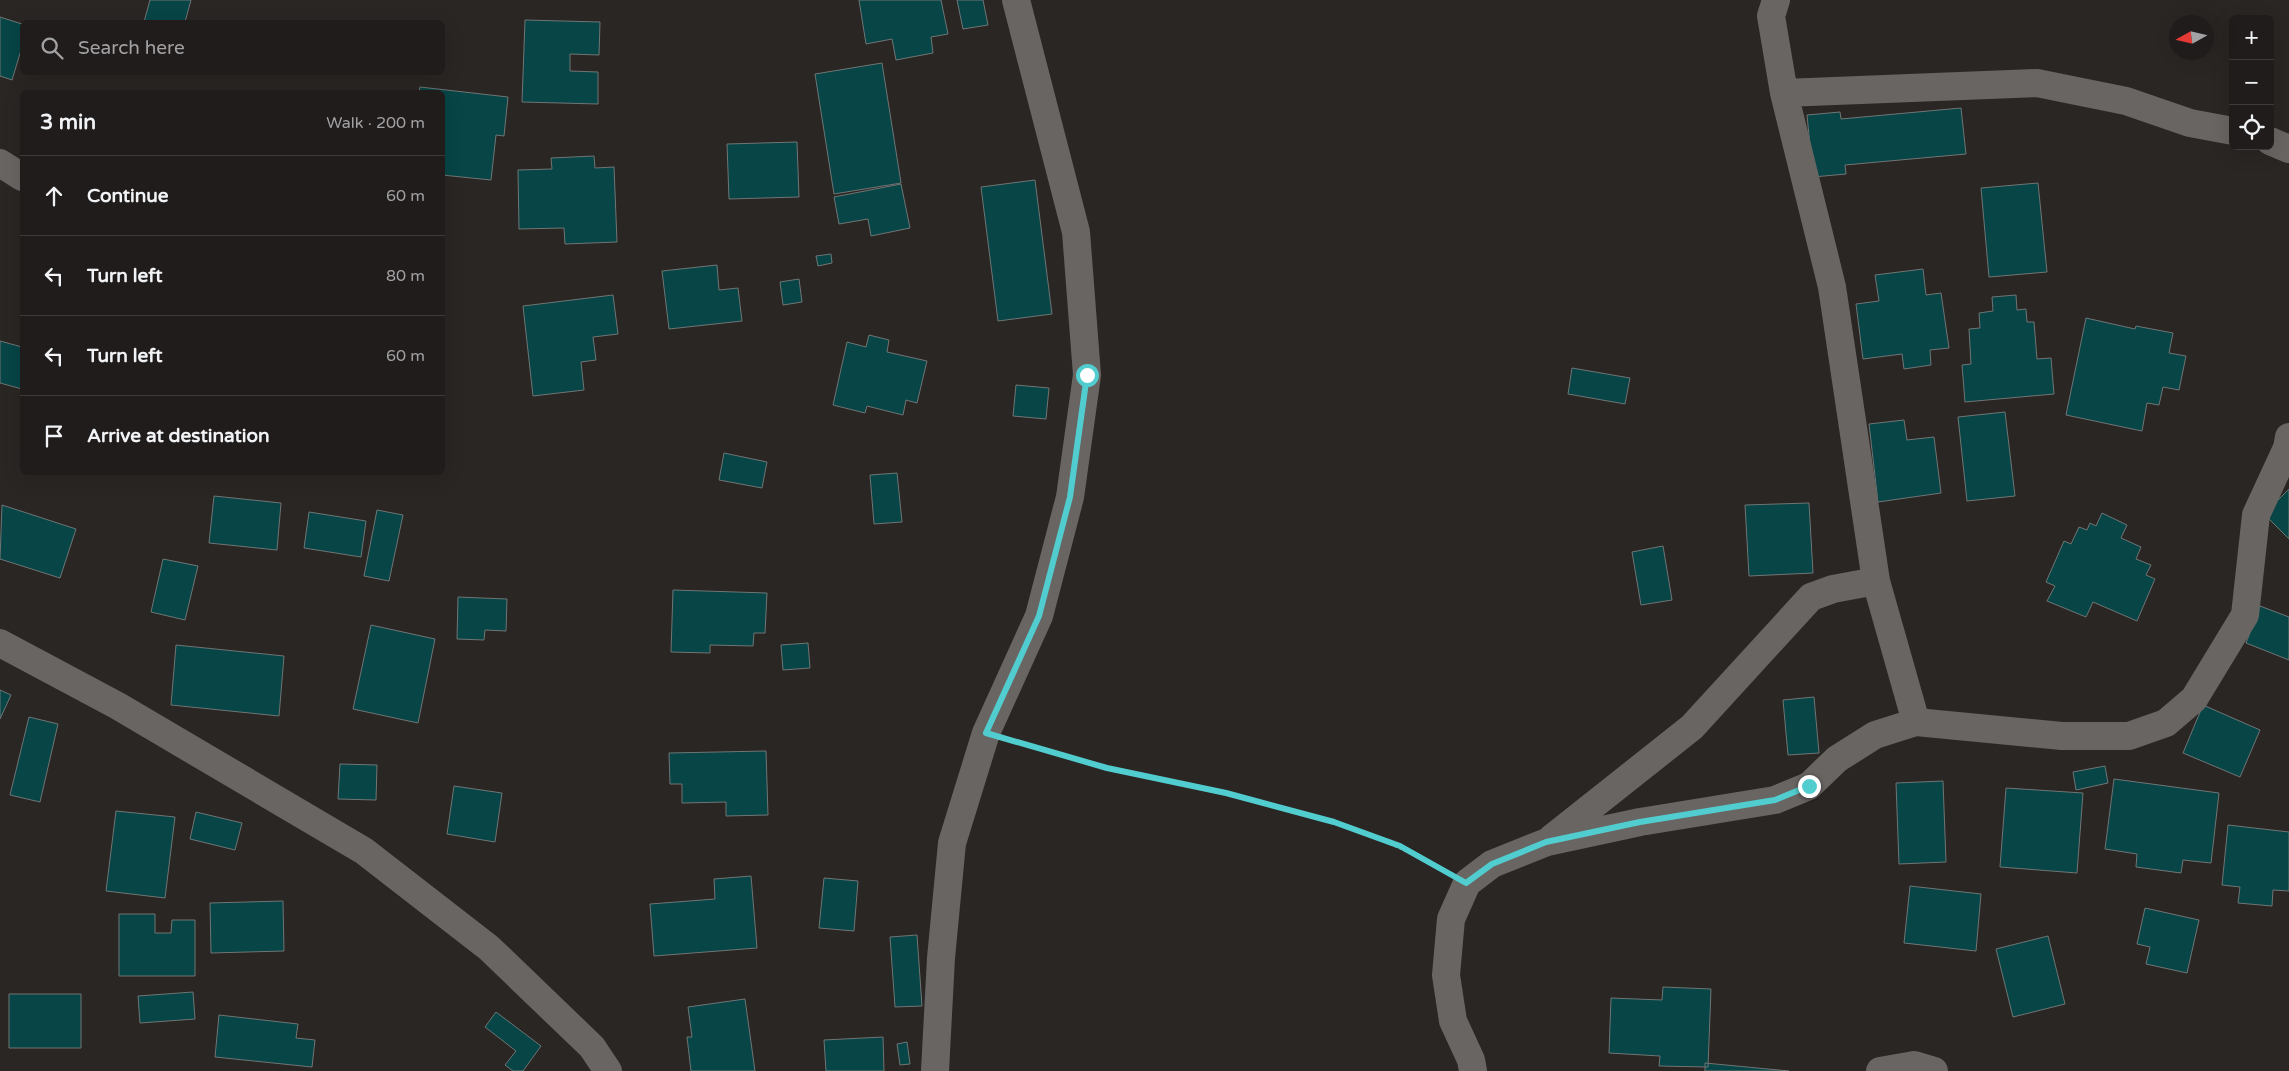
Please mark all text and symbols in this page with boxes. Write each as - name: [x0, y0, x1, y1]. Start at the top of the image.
- north arrow: [2169, 15, 2214, 60]
- map controls: [2229, 15, 2274, 150]
- button: +: [2229, 15, 2274, 60]
- search box: [20, 20, 445, 75]
- icon: search: [38, 34, 66, 62]
- text: Search here: [78, 37, 185, 59]
- button: −: [2229, 60, 2274, 105]
- button: locate: [2229, 105, 2274, 150]
- text: 3 min: [40, 110, 96, 135]
- text: Walk · 200 m: [326, 113, 425, 133]
- icon: ahead: [40, 182, 68, 210]
- text: Continue: [87, 185, 169, 207]
- text: 60 m: [386, 186, 425, 206]
- icon: left: [40, 262, 68, 290]
- text: Turn left: [87, 265, 163, 287]
- text: 80 m: [386, 266, 425, 286]
- icon: left: [40, 342, 68, 370]
- text: Turn left: [87, 345, 163, 367]
- text: 60 m: [386, 346, 425, 366]
- route start: [1076, 364, 1099, 387]
- icon: arrive: [40, 422, 68, 450]
- text: Arrive at destination: [87, 425, 270, 447]
- route end: [1798, 775, 1821, 798]

